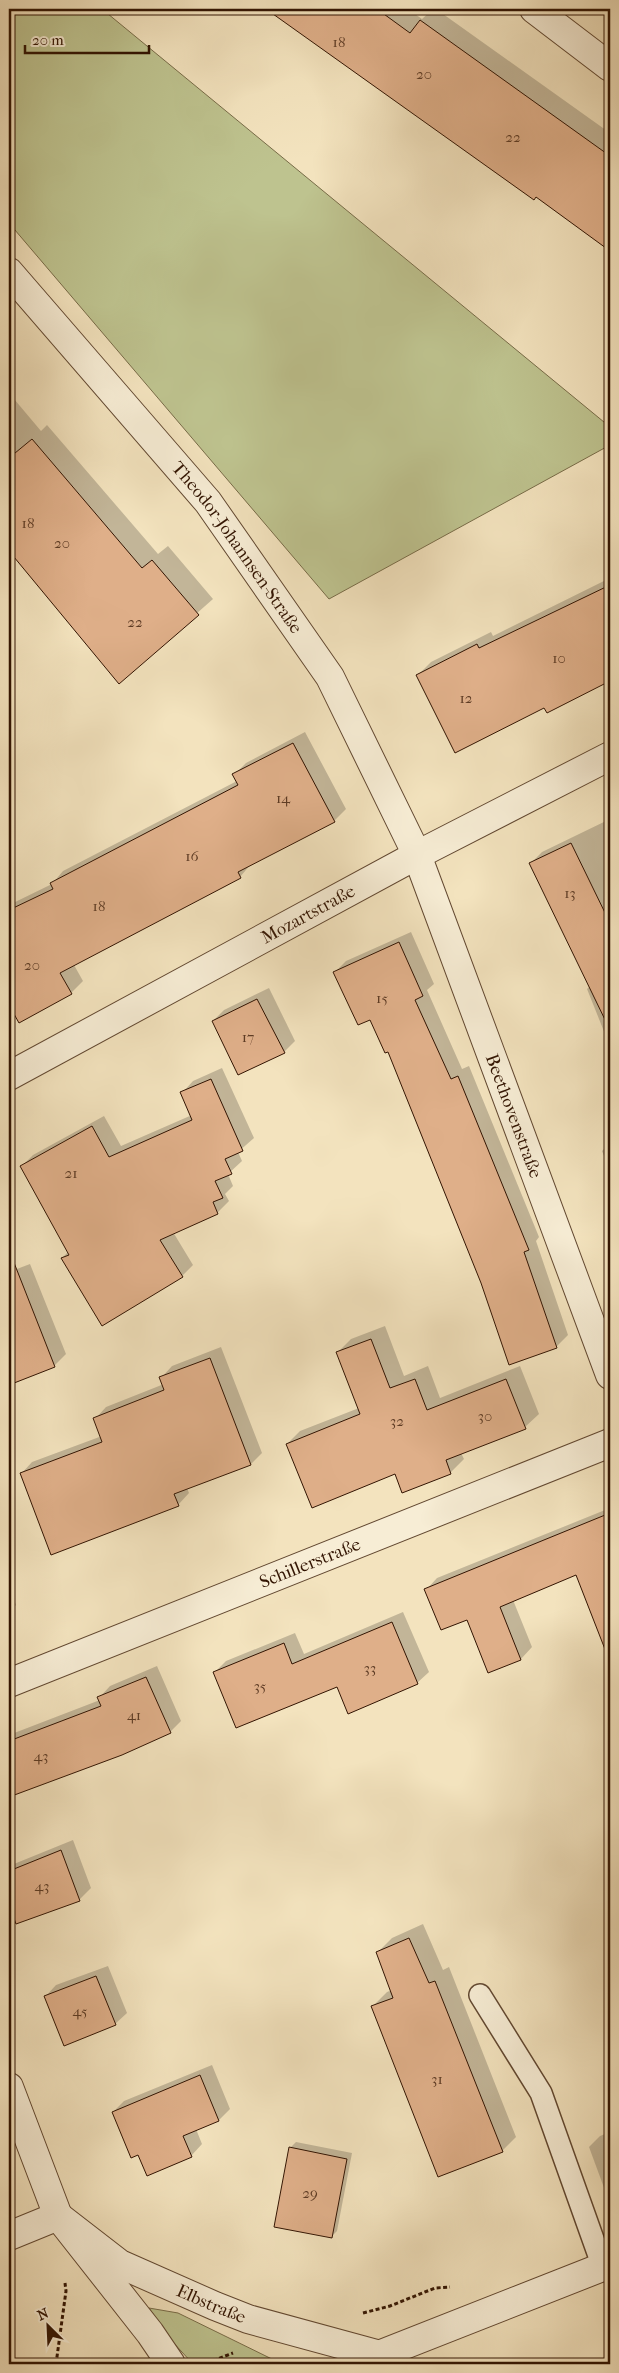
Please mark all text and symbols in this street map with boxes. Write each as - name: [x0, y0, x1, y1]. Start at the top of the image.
- scale bar: [25, 22, 149, 54]
- text: 20 m: [32, 31, 64, 49]
- house number: 18: [333, 33, 345, 51]
- house number: 20: [416, 65, 432, 83]
- house number: 22: [505, 128, 521, 146]
- street label: Theodor-Johannsen-Straße: [167, 458, 306, 638]
- house number: 18: [22, 514, 34, 532]
- house number: 20: [54, 534, 70, 552]
- house number: 22: [127, 613, 143, 631]
- house number: 10: [552, 649, 566, 667]
- house number: 12: [459, 689, 473, 707]
- house number: 14: [276, 789, 291, 807]
- house number: 16: [185, 847, 200, 865]
- street label: Mozartstraße: [258, 881, 359, 948]
- house number: 13: [564, 884, 576, 902]
- house number: 18: [93, 897, 105, 915]
- house number: 20: [24, 956, 40, 974]
- house number: 15: [376, 989, 388, 1007]
- house number: 17: [242, 1028, 254, 1046]
- street label: Beethovenstraße: [481, 1051, 546, 1181]
- house number: 21: [64, 1164, 78, 1182]
- house number: 30: [478, 1407, 492, 1425]
- house number: 32: [390, 1412, 404, 1430]
- street label: Schillerstraße: [257, 1534, 364, 1593]
- house number: 33: [364, 1659, 376, 1677]
- house number: 35: [254, 1677, 266, 1695]
- house number: 41: [127, 1706, 141, 1724]
- house number: 43: [33, 1747, 49, 1765]
- house number: 43: [34, 1877, 50, 1895]
- house number: 45: [73, 2002, 87, 2020]
- house number: 31: [431, 2070, 443, 2088]
- house number: 29: [302, 2184, 318, 2202]
- street label: Elbstraße: [173, 2280, 249, 2328]
- north arrow: [22, 2300, 72, 2350]
- text: N: [35, 2305, 52, 2325]

